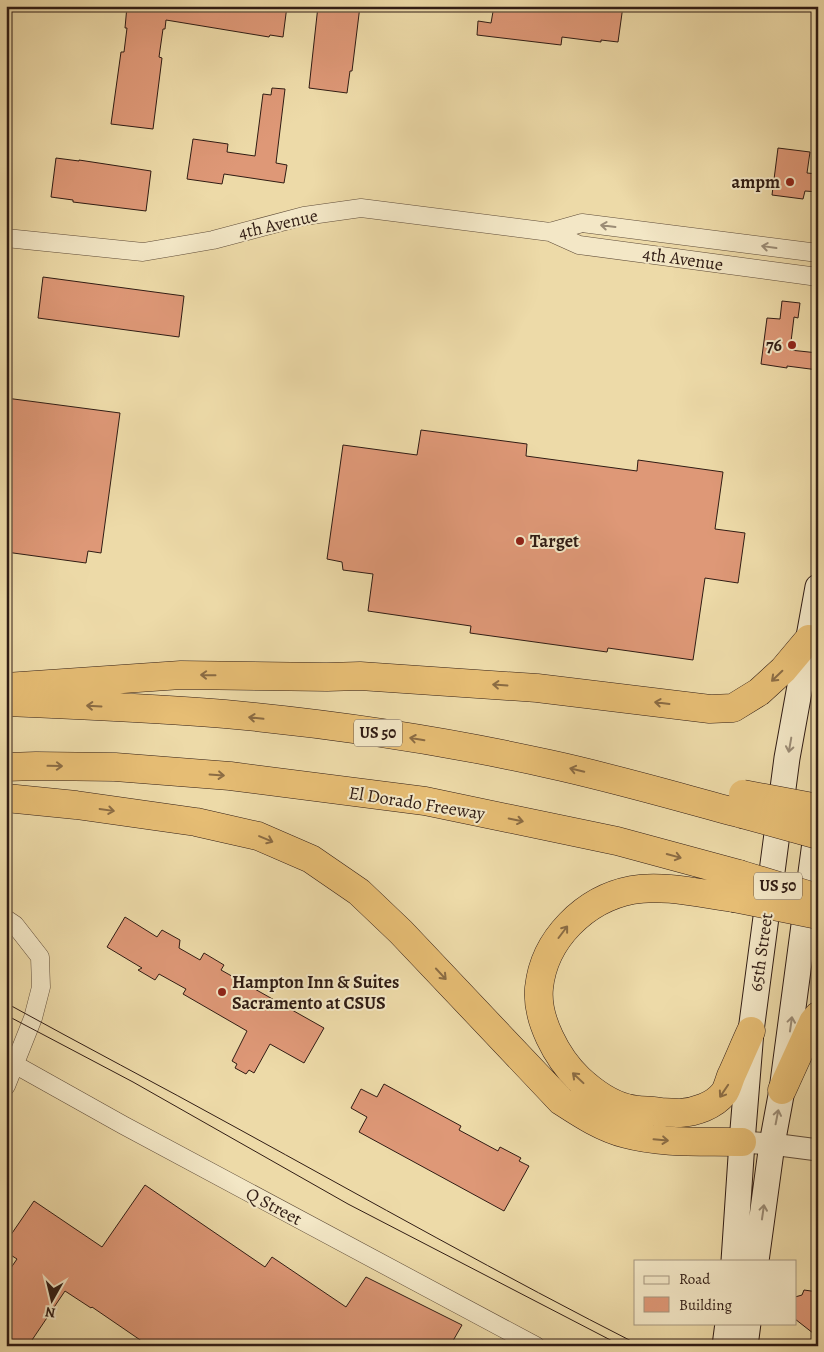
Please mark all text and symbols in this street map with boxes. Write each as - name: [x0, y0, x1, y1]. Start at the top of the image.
- place label: ampm: [731, 170, 780, 194]
- marker: ampm: [784, 176, 796, 188]
- street label: 4th Avenue: [236, 203, 320, 245]
- one-way arrow: [601, 221, 617, 231]
- street label: 4th Avenue: [641, 241, 725, 277]
- one-way arrow: [762, 242, 778, 252]
- place label: 76: [766, 333, 782, 357]
- marker: 76: [786, 339, 798, 351]
- place label: Target: [530, 529, 579, 553]
- marker: Target: [514, 535, 526, 547]
- one-way arrow: [771, 669, 783, 682]
- one-way arrow: [201, 670, 217, 680]
- one-way arrow: [493, 681, 509, 690]
- one-way arrow: [654, 698, 670, 708]
- one-way arrow: [86, 701, 102, 710]
- one-way arrow: [248, 713, 264, 723]
- road number: US 50: [354, 720, 402, 746]
- one-way arrow: [410, 734, 426, 744]
- one-way arrow: [784, 737, 794, 753]
- one-way arrow: [46, 761, 63, 771]
- one-way arrow: [569, 765, 585, 775]
- one-way arrow: [209, 770, 225, 779]
- street label: El Dorado Freeway: [347, 780, 488, 826]
- one-way arrow: [98, 805, 114, 815]
- one-way arrow: [508, 816, 524, 825]
- one-way arrow: [258, 835, 273, 845]
- one-way arrow: [666, 852, 682, 861]
- road number: US 50: [754, 872, 802, 899]
- street label: 65th Street: [744, 911, 778, 993]
- one-way arrow: [558, 926, 569, 939]
- one-way arrow: [435, 968, 447, 981]
- place label: Hampton Inn & Suites Sacramento at CSUS: [232, 970, 399, 1015]
- marker: Hampton Inn & Suites Sacramento at CSUS: [216, 986, 228, 998]
- one-way arrow: [786, 1017, 796, 1033]
- one-way arrow: [572, 1072, 585, 1084]
- one-way arrow: [718, 1084, 729, 1098]
- one-way arrow: [773, 1109, 782, 1125]
- one-way arrow: [653, 1135, 669, 1144]
- street label: Q Street: [242, 1181, 306, 1231]
- one-way arrow: [758, 1205, 768, 1221]
- legend: [634, 1260, 796, 1324]
- text: Road: [679, 1269, 711, 1289]
- north arrow: [28, 1274, 78, 1324]
- text: Building: [679, 1295, 732, 1315]
- text: N: [44, 1302, 57, 1322]

